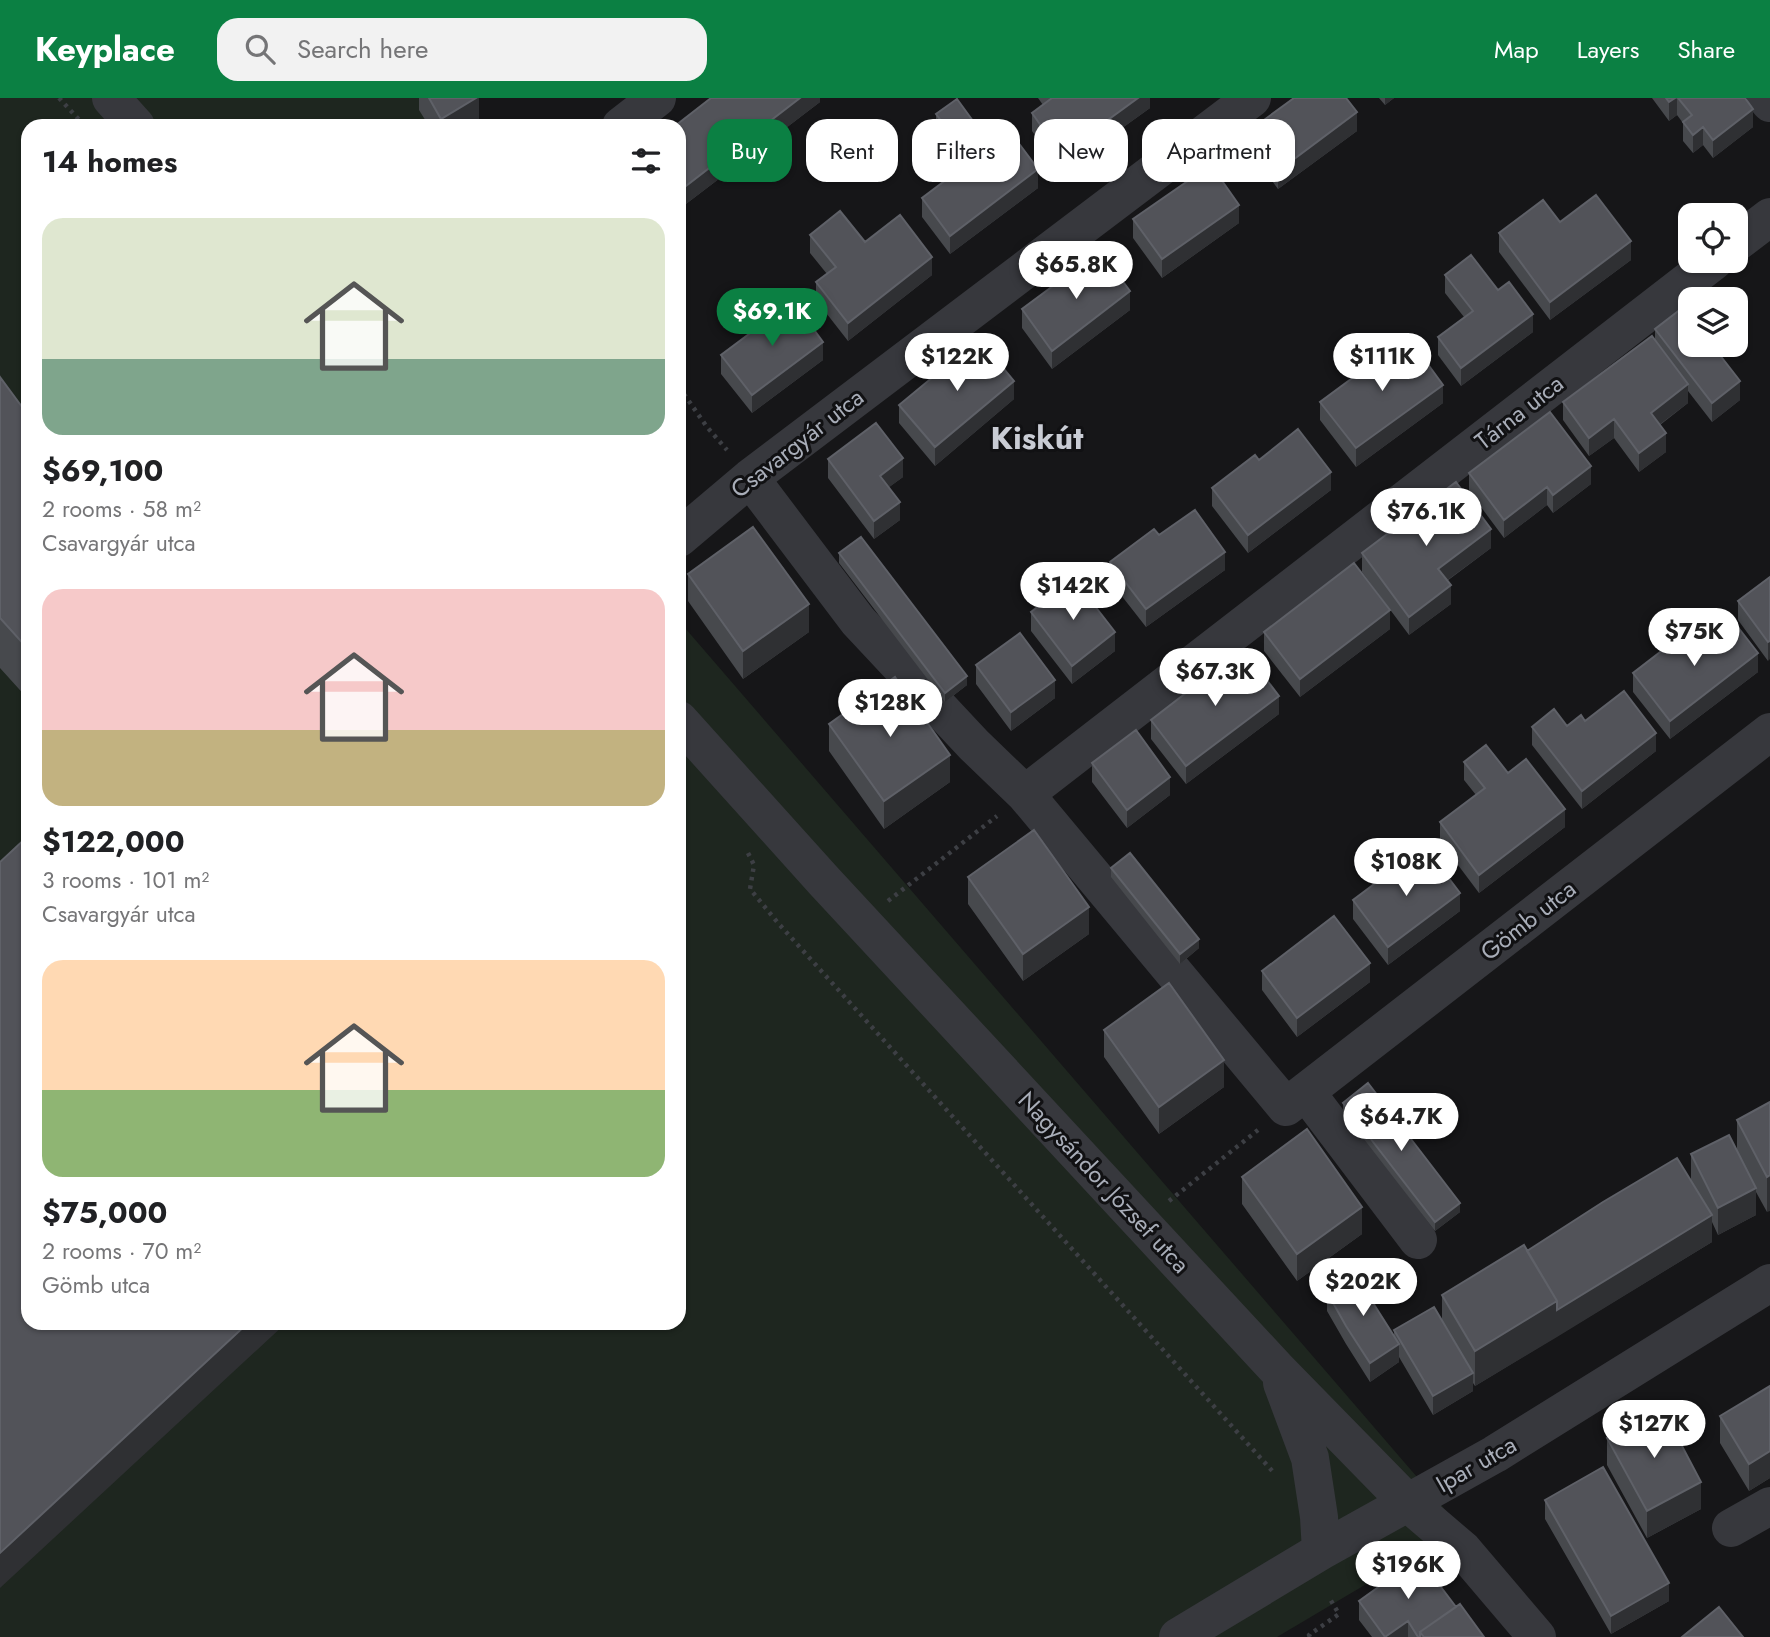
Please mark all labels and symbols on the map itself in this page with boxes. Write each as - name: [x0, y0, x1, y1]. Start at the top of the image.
- pin: $65.8K: [1019, 242, 1133, 301]
- pin: $69.1K: [715, 288, 829, 348]
- pin: $122K: [908, 334, 1006, 393]
- pin: $111K: [1333, 334, 1431, 393]
- street label: Tárna utca: [1467, 366, 1571, 458]
- street label: Csavargyár utca: [723, 380, 871, 506]
- district label: Kiskút: [991, 415, 1084, 461]
- pin: $76.1K: [1369, 489, 1483, 548]
- pin: $142K: [1024, 562, 1122, 622]
- pin: $75K: [1653, 608, 1735, 668]
- pin: $67.3K: [1158, 648, 1272, 708]
- pin: $128K: [841, 680, 939, 739]
- pin: $108K: [1357, 838, 1455, 898]
- street label: Gömb utca: [1473, 872, 1583, 968]
- street label: Nagysándor József utca: [1010, 1083, 1198, 1281]
- pin: $64.7K: [1344, 1094, 1458, 1153]
- pin: $202K: [1314, 1258, 1412, 1318]
- pin: $127K: [1605, 1400, 1703, 1460]
- street label: Ipar utca: [1429, 1427, 1523, 1501]
- pin: $196K: [1359, 1542, 1457, 1601]

